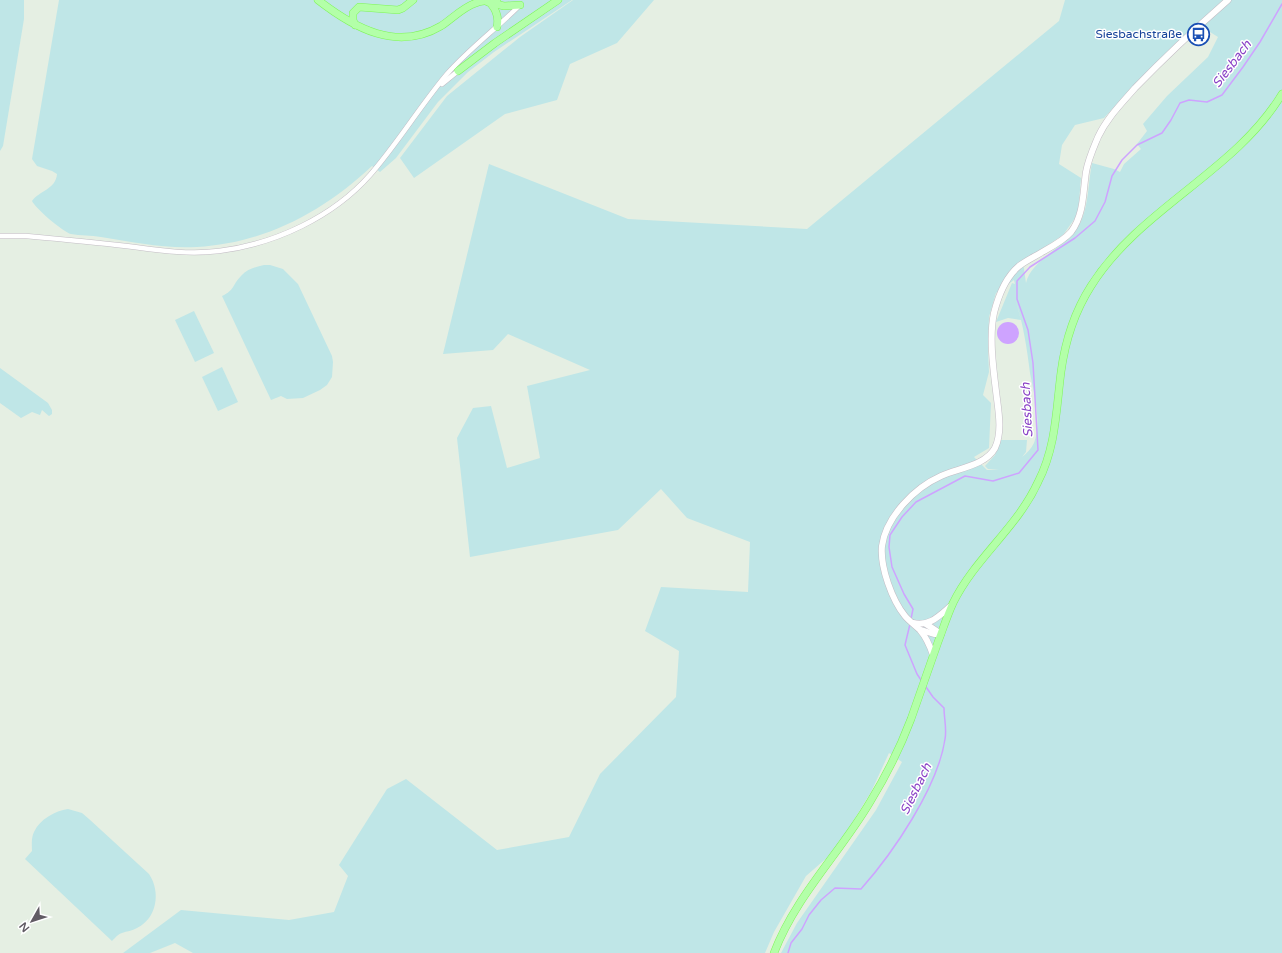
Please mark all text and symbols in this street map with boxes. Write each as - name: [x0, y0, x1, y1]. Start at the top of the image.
- bus stop icon: Siesbachstraße: [1185, 21, 1211, 47]
- place label: Siesbachstraße: [1095, 27, 1182, 41]
- water label: Siesbach: [1209, 36, 1256, 91]
- water label: Siesbach: [1018, 381, 1036, 438]
- water label: Siesbach: [897, 760, 936, 817]
- north arrow: [12, 901, 52, 941]
- text: N: [17, 919, 32, 935]

